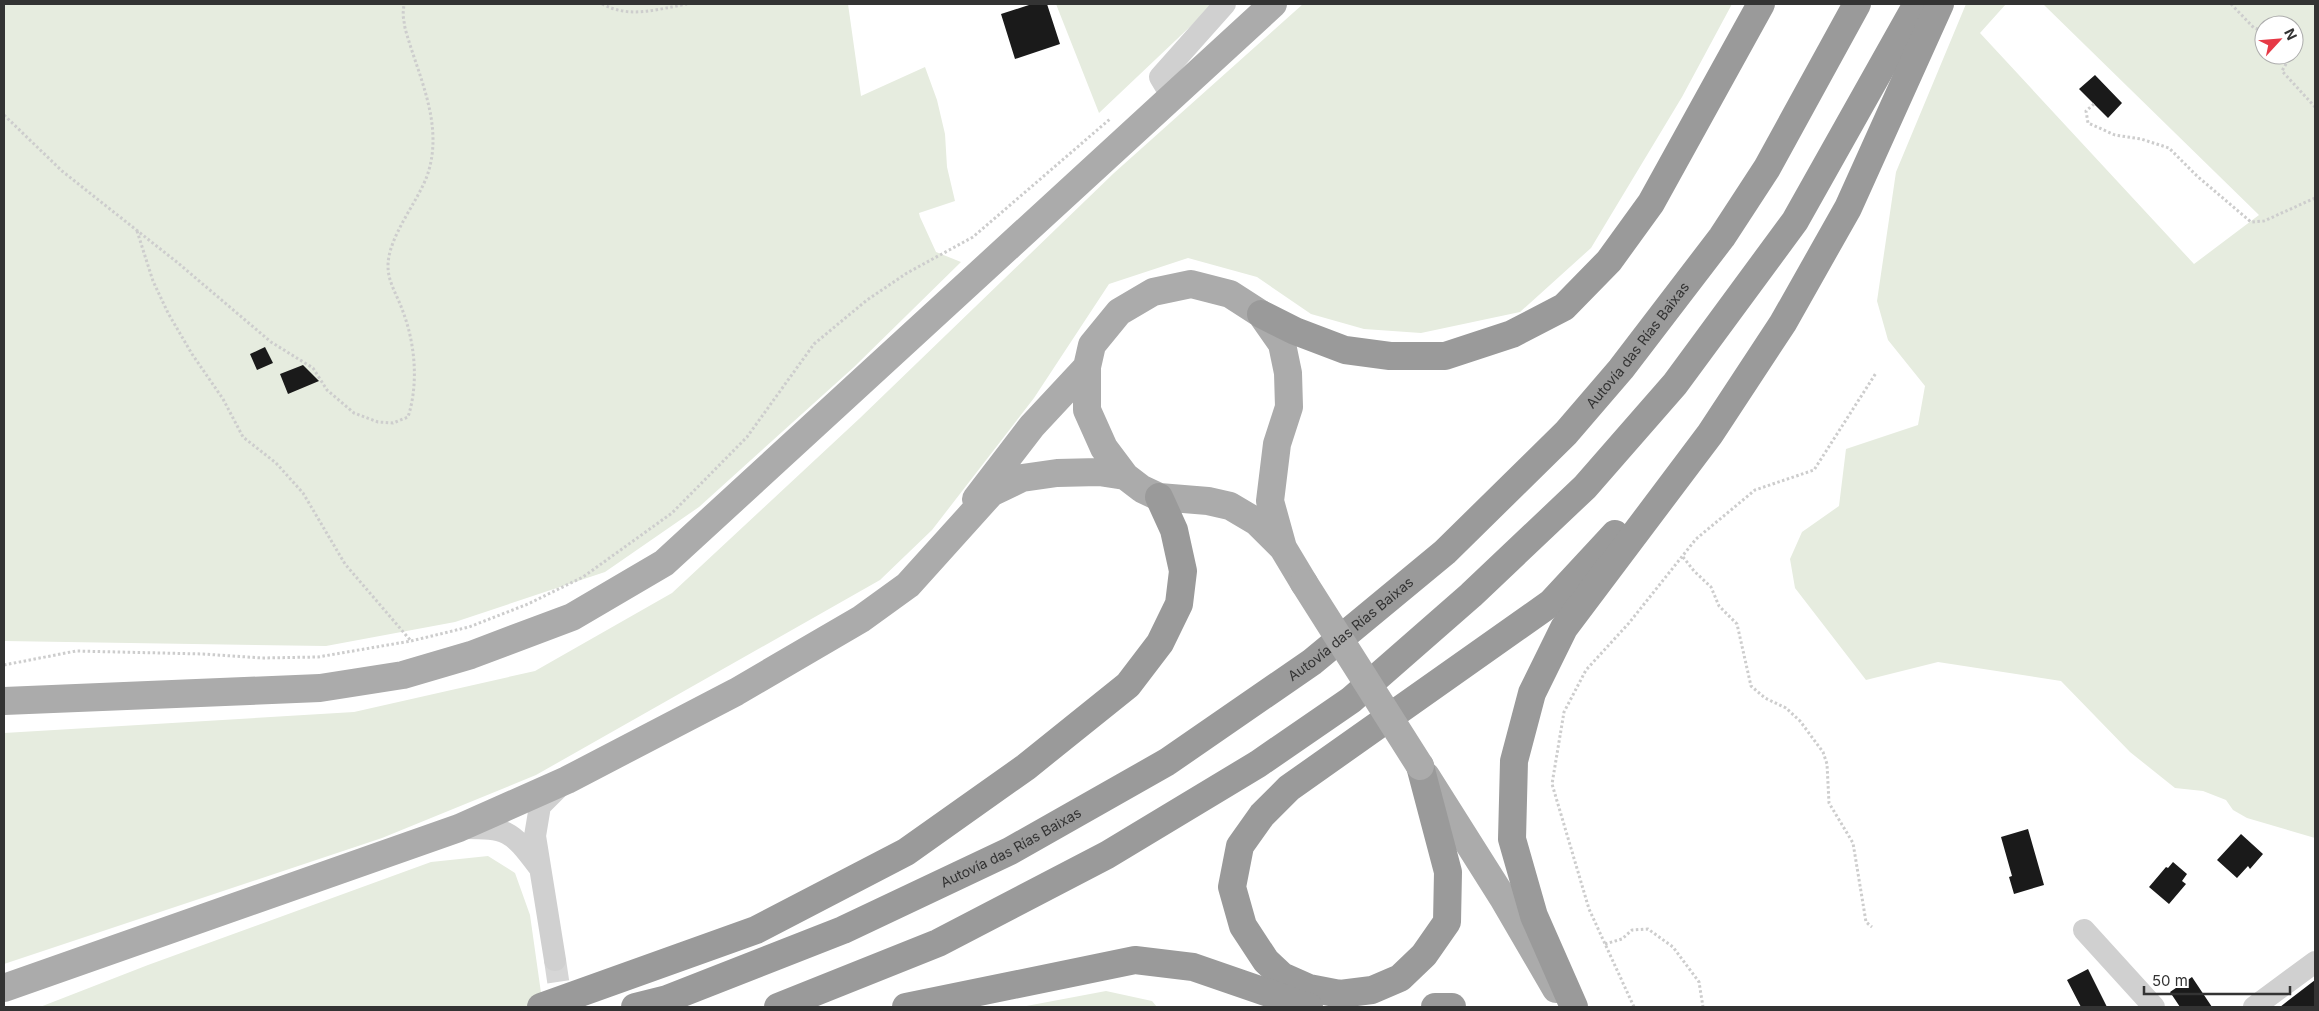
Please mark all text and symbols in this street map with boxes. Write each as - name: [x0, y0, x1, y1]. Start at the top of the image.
- north arrow: [2254, 15, 2304, 65]
- text: N: [2281, 26, 2301, 43]
- street label: Autovía das Rías Baixas: [1582, 278, 1692, 412]
- street label: Autovía das Rías Baixas: [1284, 573, 1416, 684]
- street label: Autovía das Rías Baixas: [937, 804, 1084, 891]
- scale bar: [2144, 964, 2290, 996]
- text: 50 m: [2152, 971, 2188, 990]

